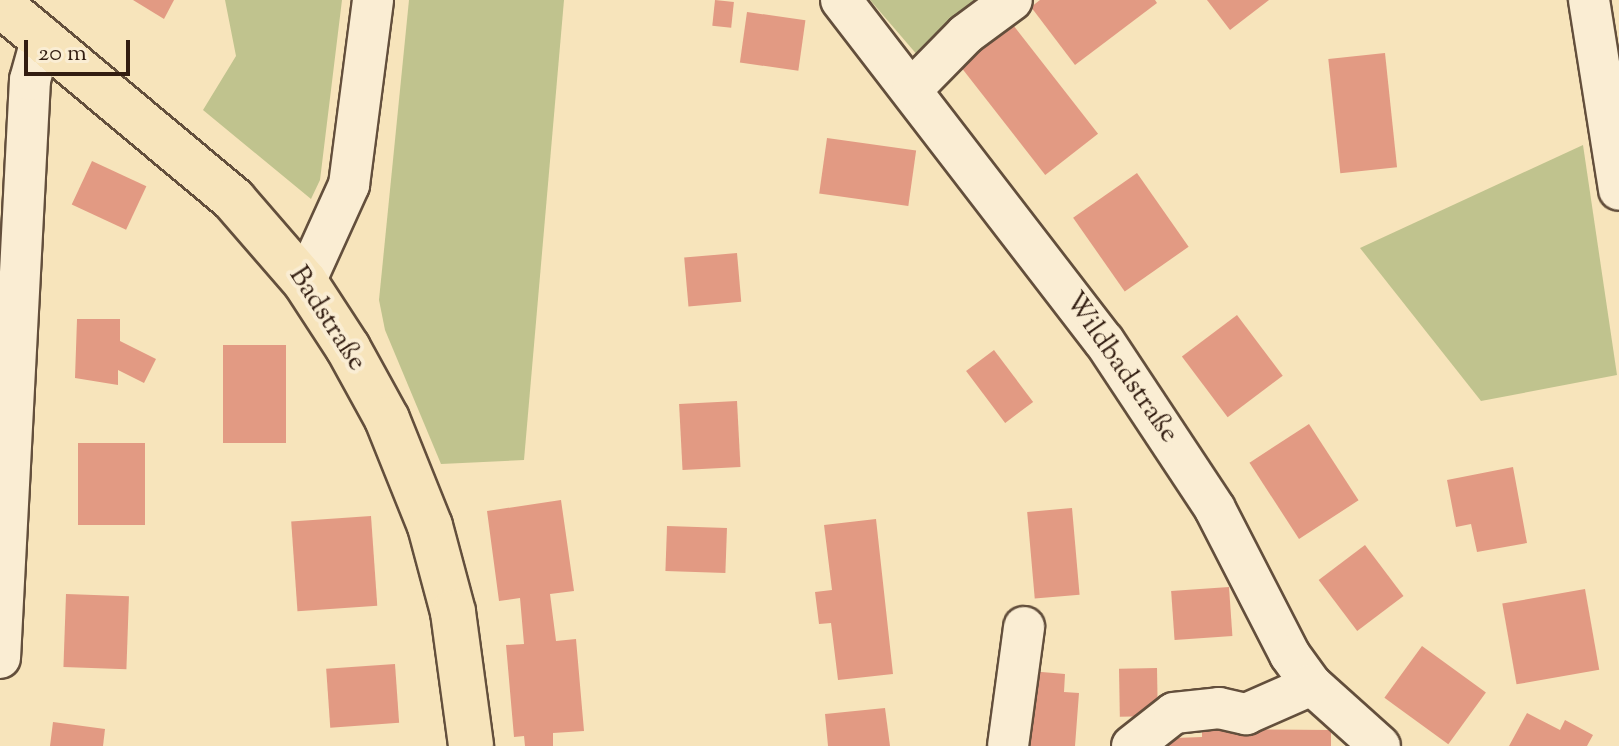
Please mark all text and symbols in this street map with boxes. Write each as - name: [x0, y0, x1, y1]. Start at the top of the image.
- scale bar: [28, 24, 134, 74]
- text: 20 m: [38, 37, 87, 71]
- street label: Badstraße: [281, 260, 373, 378]
- street label: Wildbadstraße: [1057, 286, 1185, 450]

